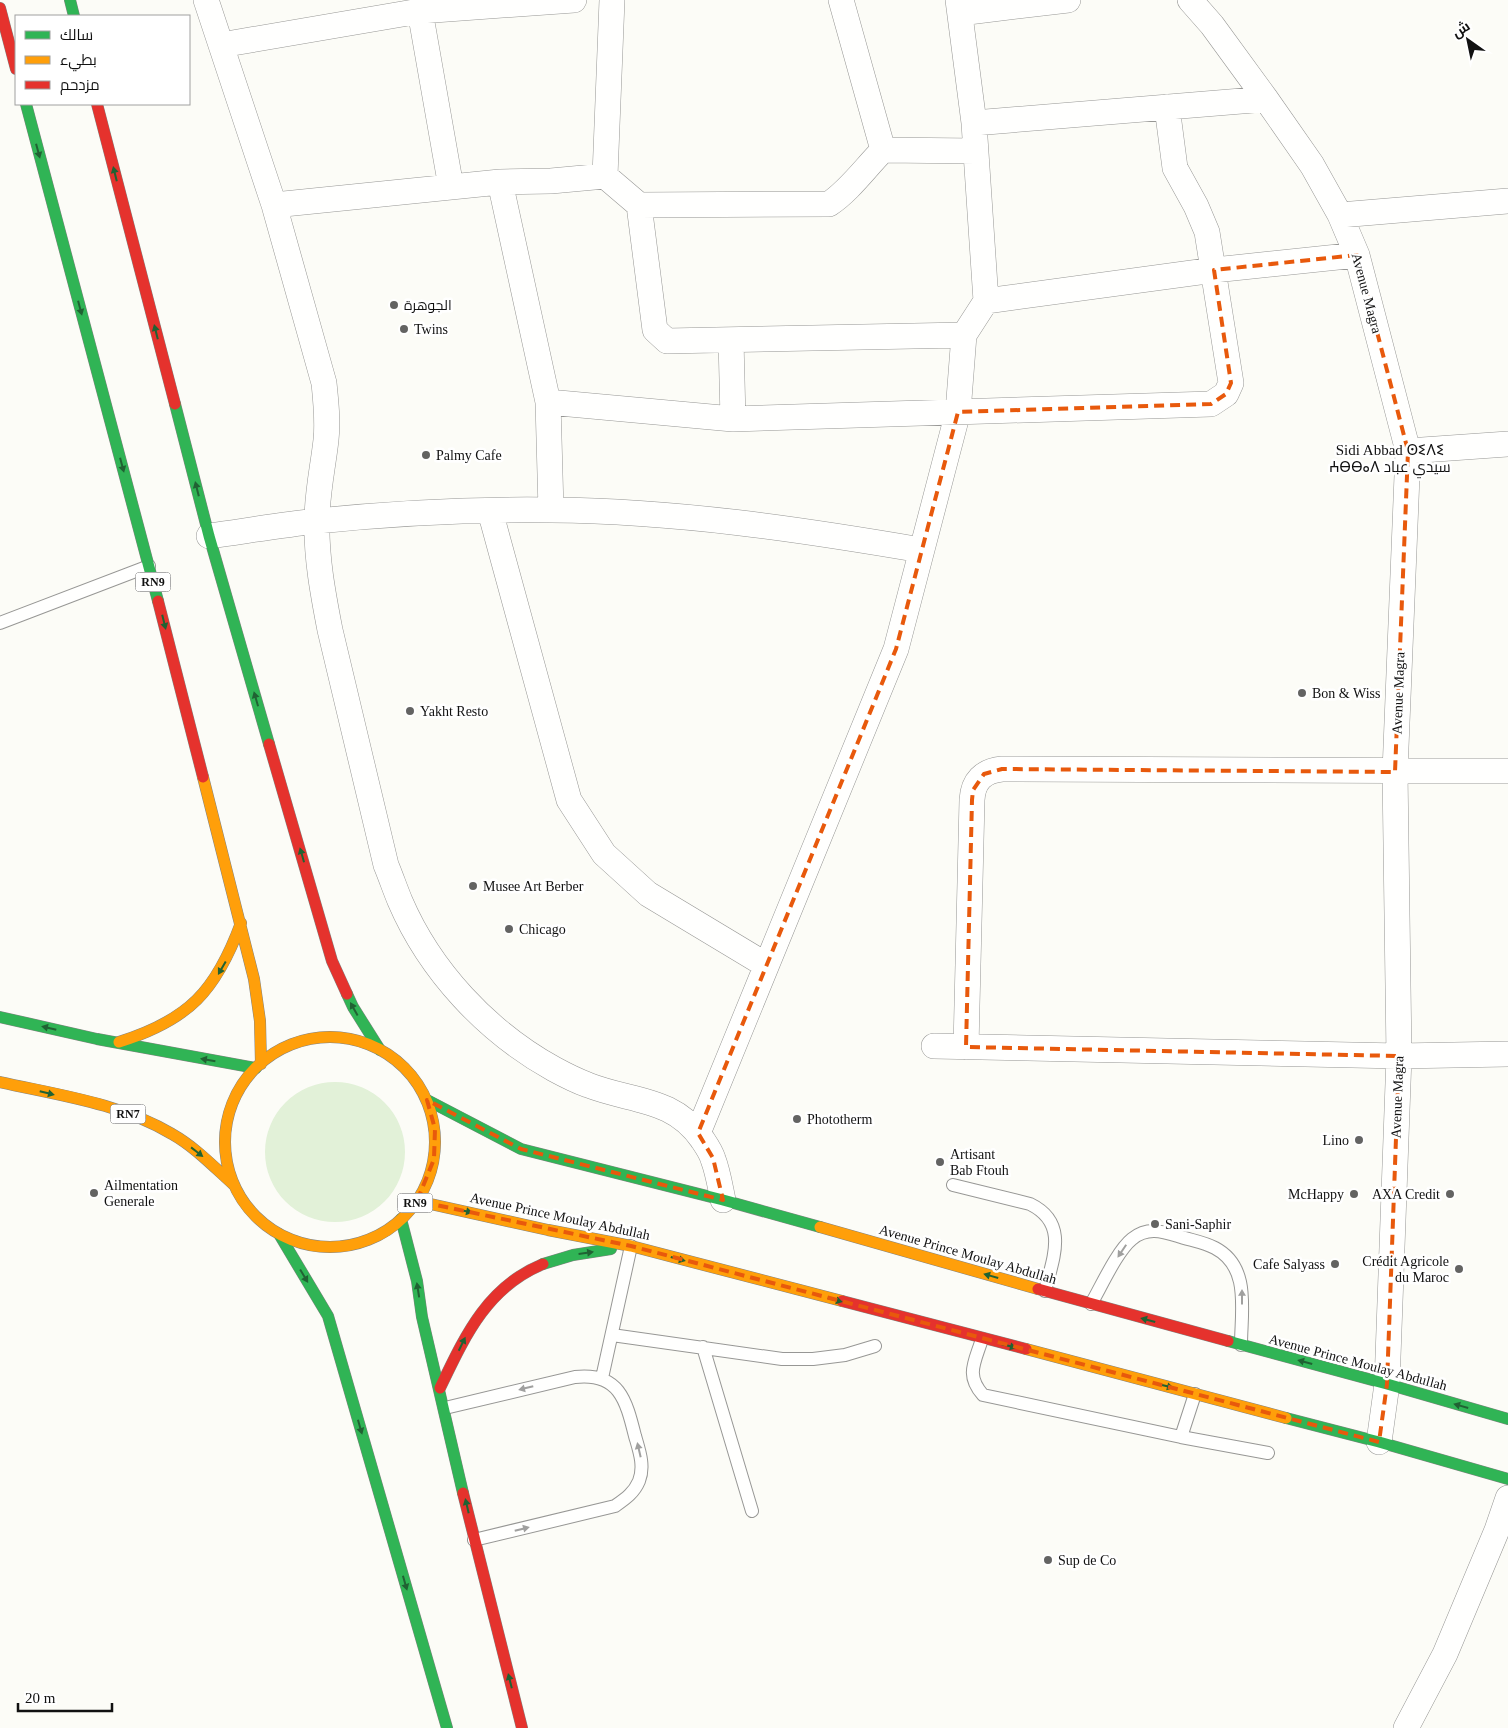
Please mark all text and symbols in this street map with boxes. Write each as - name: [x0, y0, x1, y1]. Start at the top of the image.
- legend: [15, 15, 190, 105]
- north arrow: [1443, 15, 1493, 65]
- text: ش: [1449, 17, 1473, 42]
- text: سالك: [60, 27, 93, 43]
- text: بطيء: [60, 52, 97, 72]
- text: مزدحم: [60, 77, 100, 95]
- one-way arrow: [34, 143, 42, 158]
- one-way arrow: [111, 167, 119, 182]
- street label: Avenue Magra: [1349, 251, 1385, 336]
- place label: الجوهرة: [404, 298, 452, 313]
- marker: الجوهرة: [388, 299, 400, 311]
- one-way arrow: [76, 300, 84, 315]
- place label: Twins: [414, 322, 448, 337]
- marker: Twins: [398, 323, 410, 335]
- one-way arrow: [152, 324, 160, 339]
- district label: Sidi Abbad ⵙⵉⴷⵉ ⵄⴱⴱⴰⴷ سيدي عباد: [1329, 442, 1451, 479]
- place label: Palmy Cafe: [436, 448, 502, 463]
- marker: Palmy Cafe: [420, 449, 432, 461]
- one-way arrow: [118, 457, 126, 472]
- one-way arrow: [192, 481, 200, 496]
- road number: RN9: [136, 572, 170, 592]
- one-way arrow: [160, 614, 168, 629]
- street label: Avenue Magra: [1390, 651, 1407, 735]
- place label: Bon & Wiss: [1312, 686, 1380, 701]
- marker: Bon & Wiss: [1296, 687, 1308, 699]
- one-way arrow: [252, 692, 260, 707]
- place label: Yakht Resto: [420, 704, 488, 719]
- marker: Yakht Resto: [404, 705, 416, 717]
- one-way arrow: [297, 848, 305, 863]
- place label: Musee Art Berber: [483, 879, 584, 894]
- marker: Musee Art Berber: [467, 880, 479, 892]
- place label: Chicago: [519, 922, 566, 937]
- marker: Chicago: [503, 923, 515, 935]
- one-way arrow: [218, 961, 227, 974]
- one-way arrow: [350, 1001, 358, 1016]
- one-way arrow: [41, 1024, 56, 1032]
- street label: Avenue Magra: [1389, 1055, 1406, 1139]
- one-way arrow: [200, 1056, 216, 1064]
- one-way arrow: [40, 1089, 55, 1097]
- road number: RN7: [110, 1104, 146, 1124]
- place label: Phototherm: [807, 1112, 872, 1127]
- marker: Phototherm: [791, 1113, 803, 1125]
- place label: Lino: [1323, 1133, 1349, 1148]
- marker: Lino: [1353, 1134, 1365, 1146]
- one-way arrow: [190, 1146, 203, 1157]
- place label: Artisant Bab Ftouh: [950, 1147, 1009, 1178]
- marker: Artisant Bab Ftouh: [934, 1156, 946, 1168]
- place label: Ailmentation Generale: [104, 1178, 178, 1209]
- marker: Ailmentation Generale: [88, 1187, 100, 1199]
- place label: McHappy: [1288, 1187, 1344, 1202]
- place label: AXA Credit: [1372, 1187, 1440, 1202]
- marker: McHappy: [1348, 1188, 1360, 1200]
- marker: AXA Credit: [1444, 1188, 1456, 1200]
- street label: Avenue Prince Moulay Abdullah: [469, 1190, 651, 1243]
- road number: RN9: [398, 1194, 432, 1212]
- one-way arrow: [457, 1207, 472, 1215]
- place label: Sani-Saphir: [1165, 1217, 1231, 1232]
- marker: Sani-Saphir: [1149, 1218, 1161, 1230]
- street label: Avenue Prince Moulay Abdullah: [878, 1222, 1058, 1287]
- one-way arrow: [1117, 1244, 1127, 1258]
- one-way arrow: [579, 1248, 595, 1256]
- place label: Crédit Agricole du Maroc: [1362, 1254, 1449, 1285]
- one-way arrow: [670, 1255, 685, 1263]
- place label: Cafe Salyass: [1253, 1257, 1325, 1272]
- marker: Cafe Salyass: [1329, 1258, 1341, 1270]
- marker: Crédit Agricole du Maroc: [1453, 1263, 1465, 1275]
- one-way arrow: [300, 1269, 309, 1282]
- one-way arrow: [984, 1271, 999, 1279]
- one-way arrow: [414, 1281, 422, 1297]
- one-way arrow: [1237, 1288, 1245, 1304]
- one-way arrow: [827, 1296, 842, 1304]
- one-way arrow: [1140, 1315, 1155, 1323]
- street label: Avenue Prince Moulay Abdullah: [1267, 1331, 1449, 1393]
- one-way arrow: [457, 1337, 466, 1352]
- one-way arrow: [1001, 1342, 1016, 1350]
- one-way arrow: [1297, 1358, 1312, 1366]
- one-way arrow: [1159, 1383, 1174, 1391]
- one-way arrow: [519, 1384, 534, 1392]
- one-way arrow: [1454, 1401, 1469, 1409]
- one-way arrow: [357, 1420, 365, 1435]
- one-way arrow: [635, 1443, 643, 1458]
- one-way arrow: [463, 1498, 471, 1514]
- one-way arrow: [514, 1524, 529, 1532]
- place label: Sup de Co: [1058, 1553, 1116, 1568]
- marker: Sup de Co: [1042, 1554, 1054, 1566]
- one-way arrow: [402, 1576, 410, 1591]
- one-way arrow: [506, 1673, 514, 1688]
- scale bar: [18, 1680, 111, 1712]
- text: 20 m: [25, 1690, 56, 1706]

